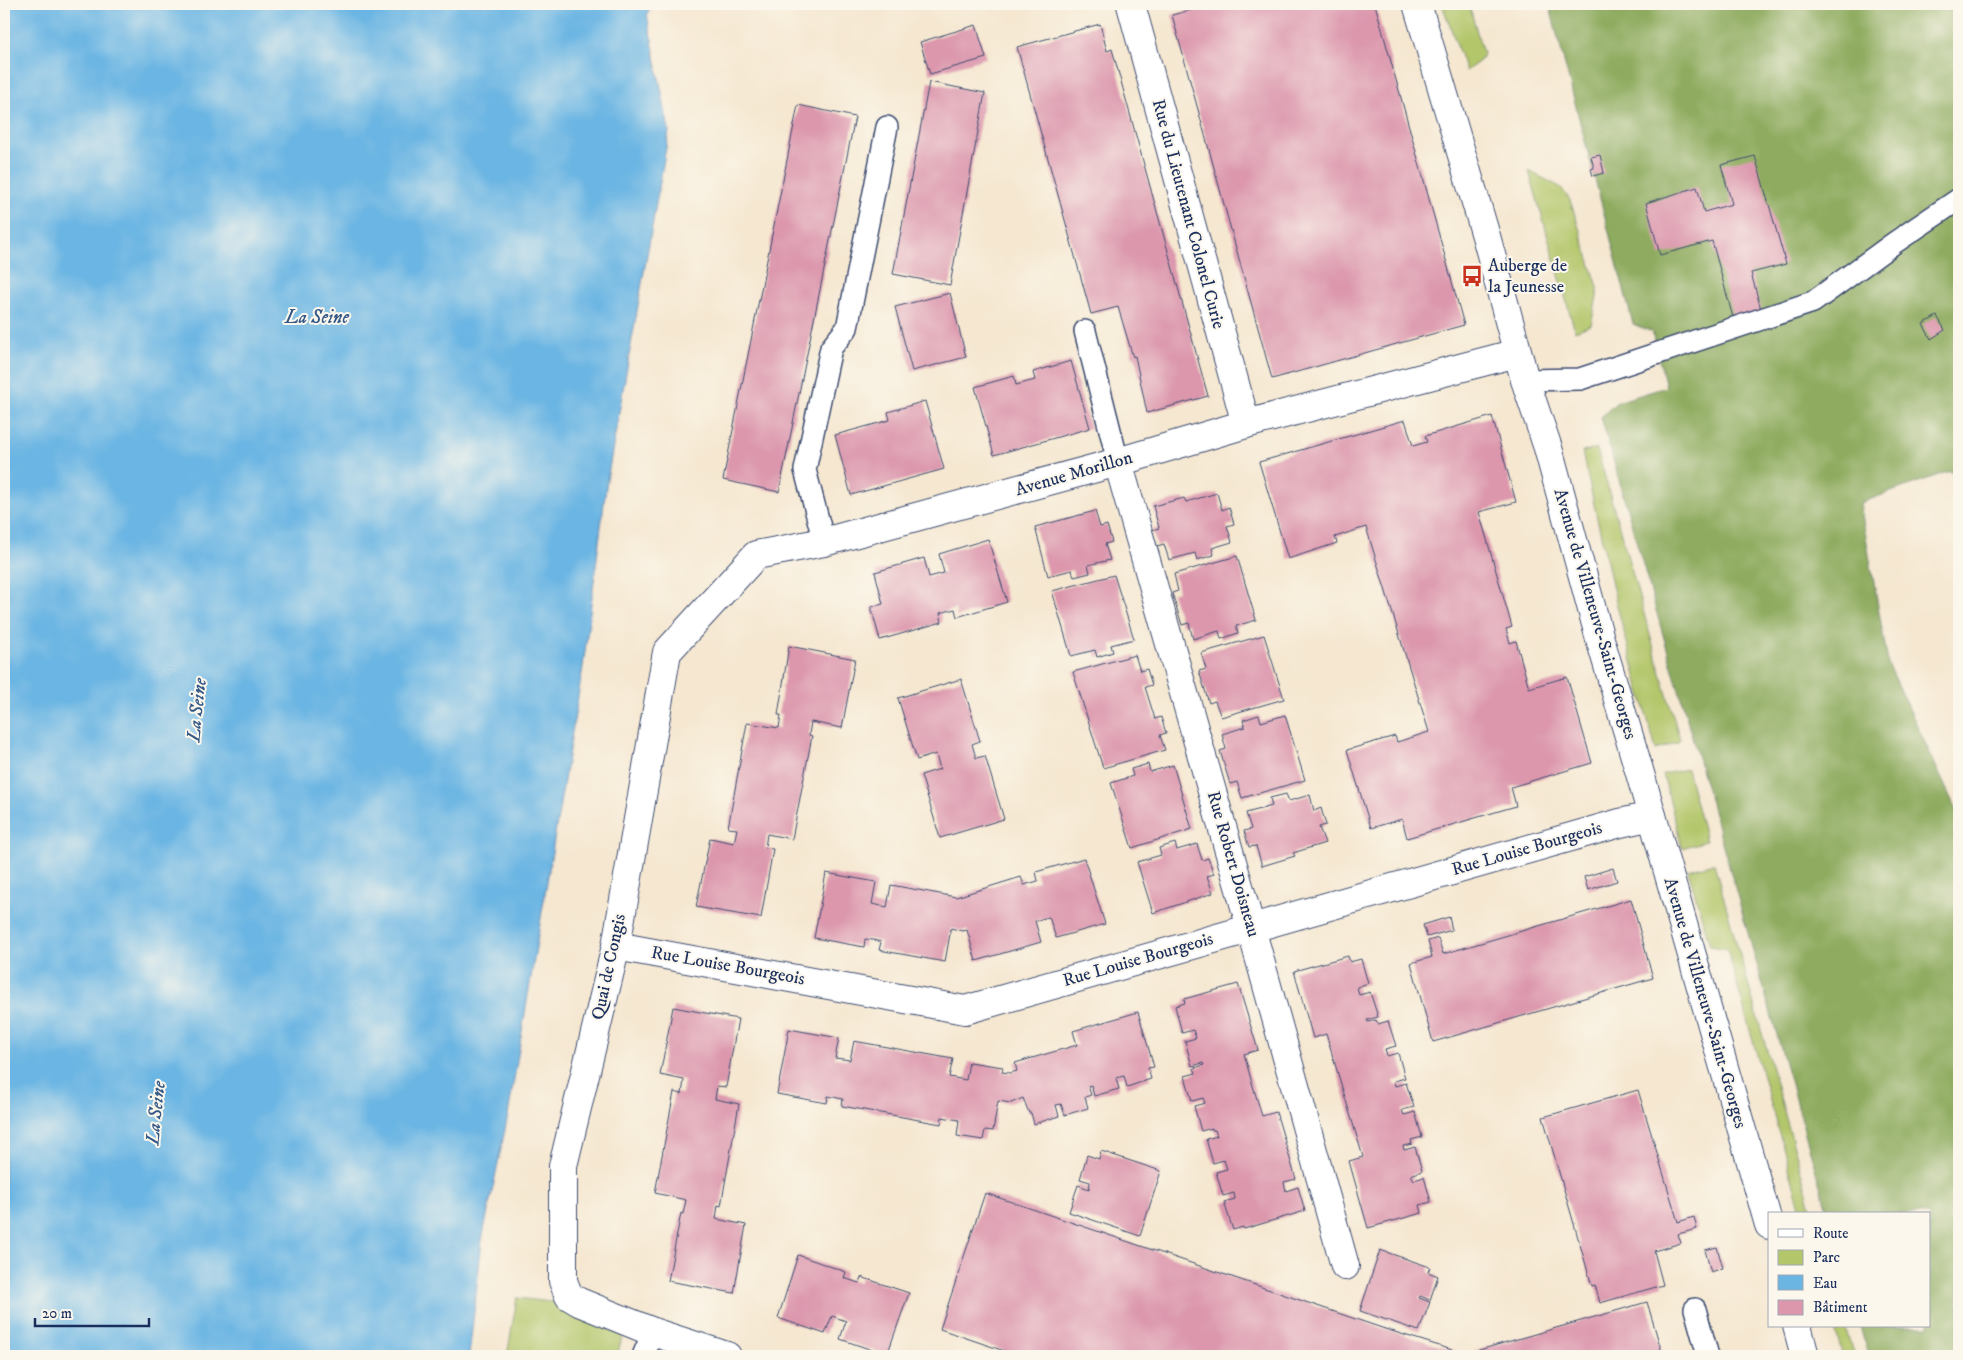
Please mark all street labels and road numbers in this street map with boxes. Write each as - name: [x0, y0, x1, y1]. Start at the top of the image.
- street label: Rue du Lieutenant Colonel Curie: [1147, 97, 1229, 331]
- street label: Avenue Morillon: [1013, 447, 1136, 501]
- street label: Avenue de Villeneuve-Saint-Georges: [1549, 486, 1641, 742]
- street label: Rue Robert Doisneau: [1202, 788, 1264, 940]
- street label: Rue Louise Bourgeois: [1449, 817, 1605, 881]
- street label: Avenue de Villeneuve-Saint-Georges: [1659, 875, 1751, 1131]
- street label: Quai de Congis: [587, 912, 631, 1022]
- street label: Rue Louise Bourgeois: [1060, 928, 1216, 992]
- street label: Rue Louise Bourgeois: [650, 942, 806, 990]

